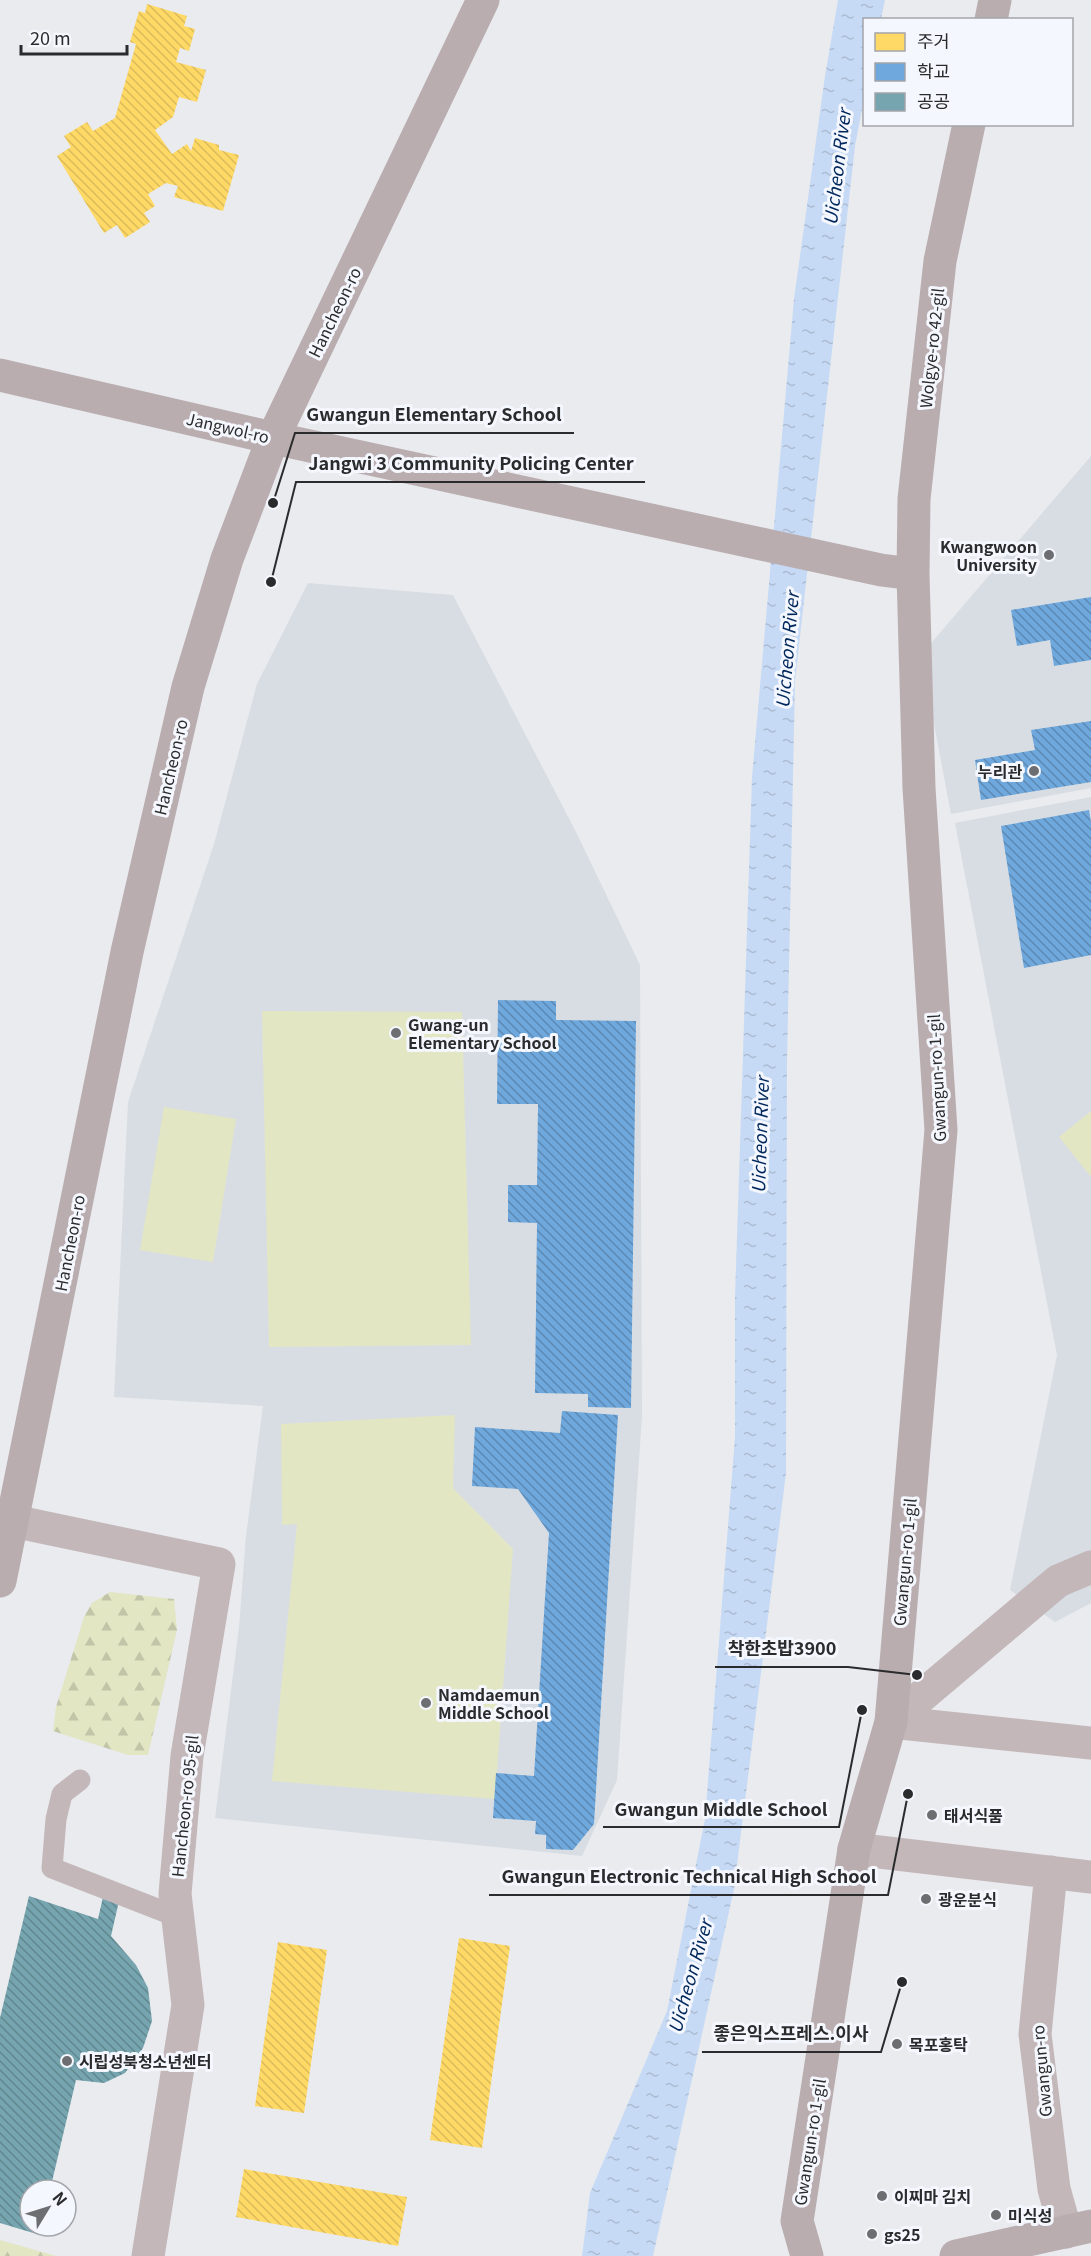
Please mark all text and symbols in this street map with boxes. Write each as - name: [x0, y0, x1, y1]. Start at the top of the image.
- scale bar: [21, 18, 128, 56]
- legend: [863, 18, 1073, 126]
- text: 20 m: [30, 24, 71, 50]
- text: 주거: [917, 27, 950, 53]
- text: 학교: [917, 57, 950, 83]
- text: 공공: [917, 87, 950, 113]
- water label: Uicheon River: [816, 105, 856, 226]
- street label: Hancheon-ro: [302, 263, 366, 361]
- street label: Wolgye-ro 42-gil: [913, 287, 949, 409]
- callout: Gwangun Elementary School: [295, 397, 574, 433]
- text: Gwangun Elementary School: [306, 400, 562, 426]
- street label: Jangwol-ro: [184, 406, 272, 448]
- callout: Jangwi 3 Community Policing Center: [296, 446, 645, 482]
- text: Jangwi 3 Community Policing Center: [308, 449, 634, 475]
- place label: Kwangwoon University: [940, 534, 1037, 576]
- marker: Kwangwoon University: [1042, 548, 1056, 562]
- water label: Uicheon River: [768, 588, 804, 709]
- street label: Hancheon-ro: [147, 717, 193, 817]
- place label: 누리관: [978, 759, 1022, 783]
- marker: 누리관: [1027, 764, 1041, 778]
- place label: Gwang-un Elementary School: [408, 1012, 557, 1054]
- street label: Gwangun-ro 1-gil: [921, 1013, 951, 1143]
- marker: Gwang-un Elementary School: [389, 1026, 403, 1040]
- water label: Uicheon River: [744, 1073, 774, 1194]
- street label: Hancheon-ro: [48, 1193, 90, 1293]
- street label: Gwangun-ro 1-gil: [886, 1497, 922, 1627]
- callout: 착한초밥3900: [715, 1631, 848, 1667]
- text: 착한초밥3900: [728, 1634, 836, 1660]
- place label: Namdaemun Middle School: [438, 1682, 549, 1724]
- marker: Namdaemun Middle School: [419, 1696, 433, 1710]
- street label: Hancheon-ro 95-gil: [165, 1734, 203, 1878]
- callout: Gwangun Middle School: [603, 1791, 839, 1827]
- text: Gwangun Middle School: [615, 1795, 828, 1821]
- place label: 태서식품: [944, 1803, 1003, 1827]
- marker: 태서식품: [925, 1808, 939, 1822]
- callout: Gwangun Electronic Technical High School: [489, 1859, 888, 1895]
- text: Gwangun Electronic Technical High School: [501, 1862, 877, 1888]
- place label: 광운분식: [938, 1887, 997, 1911]
- marker: 광운분식: [919, 1892, 933, 1906]
- water label: Uicheon River: [660, 1914, 718, 2036]
- callout: 좋은익스프레스.이사: [702, 2016, 881, 2052]
- text: 좋은익스프레스.이사: [714, 2019, 869, 2045]
- street label: Gwangun-ro: [1025, 2024, 1057, 2118]
- place label: 목포홍탁: [909, 2032, 968, 2056]
- marker: 목포홍탁: [890, 2037, 904, 2051]
- place label: 시립성북청소년센터: [79, 2049, 211, 2073]
- marker: 시립성북청소년센터: [60, 2054, 74, 2068]
- street label: Gwangun-ro 1-gil: [787, 2077, 831, 2207]
- north arrow: [18, 2178, 78, 2238]
- place label: 이찌마 김치: [894, 2184, 971, 2208]
- text: N: [47, 2186, 74, 2210]
- marker: 이찌마 김치: [875, 2189, 889, 2203]
- place label: 미식성: [1008, 2203, 1052, 2227]
- marker: 미식성: [989, 2208, 1003, 2222]
- place label: gs25: [884, 2222, 920, 2246]
- marker: gs25: [865, 2227, 879, 2241]

